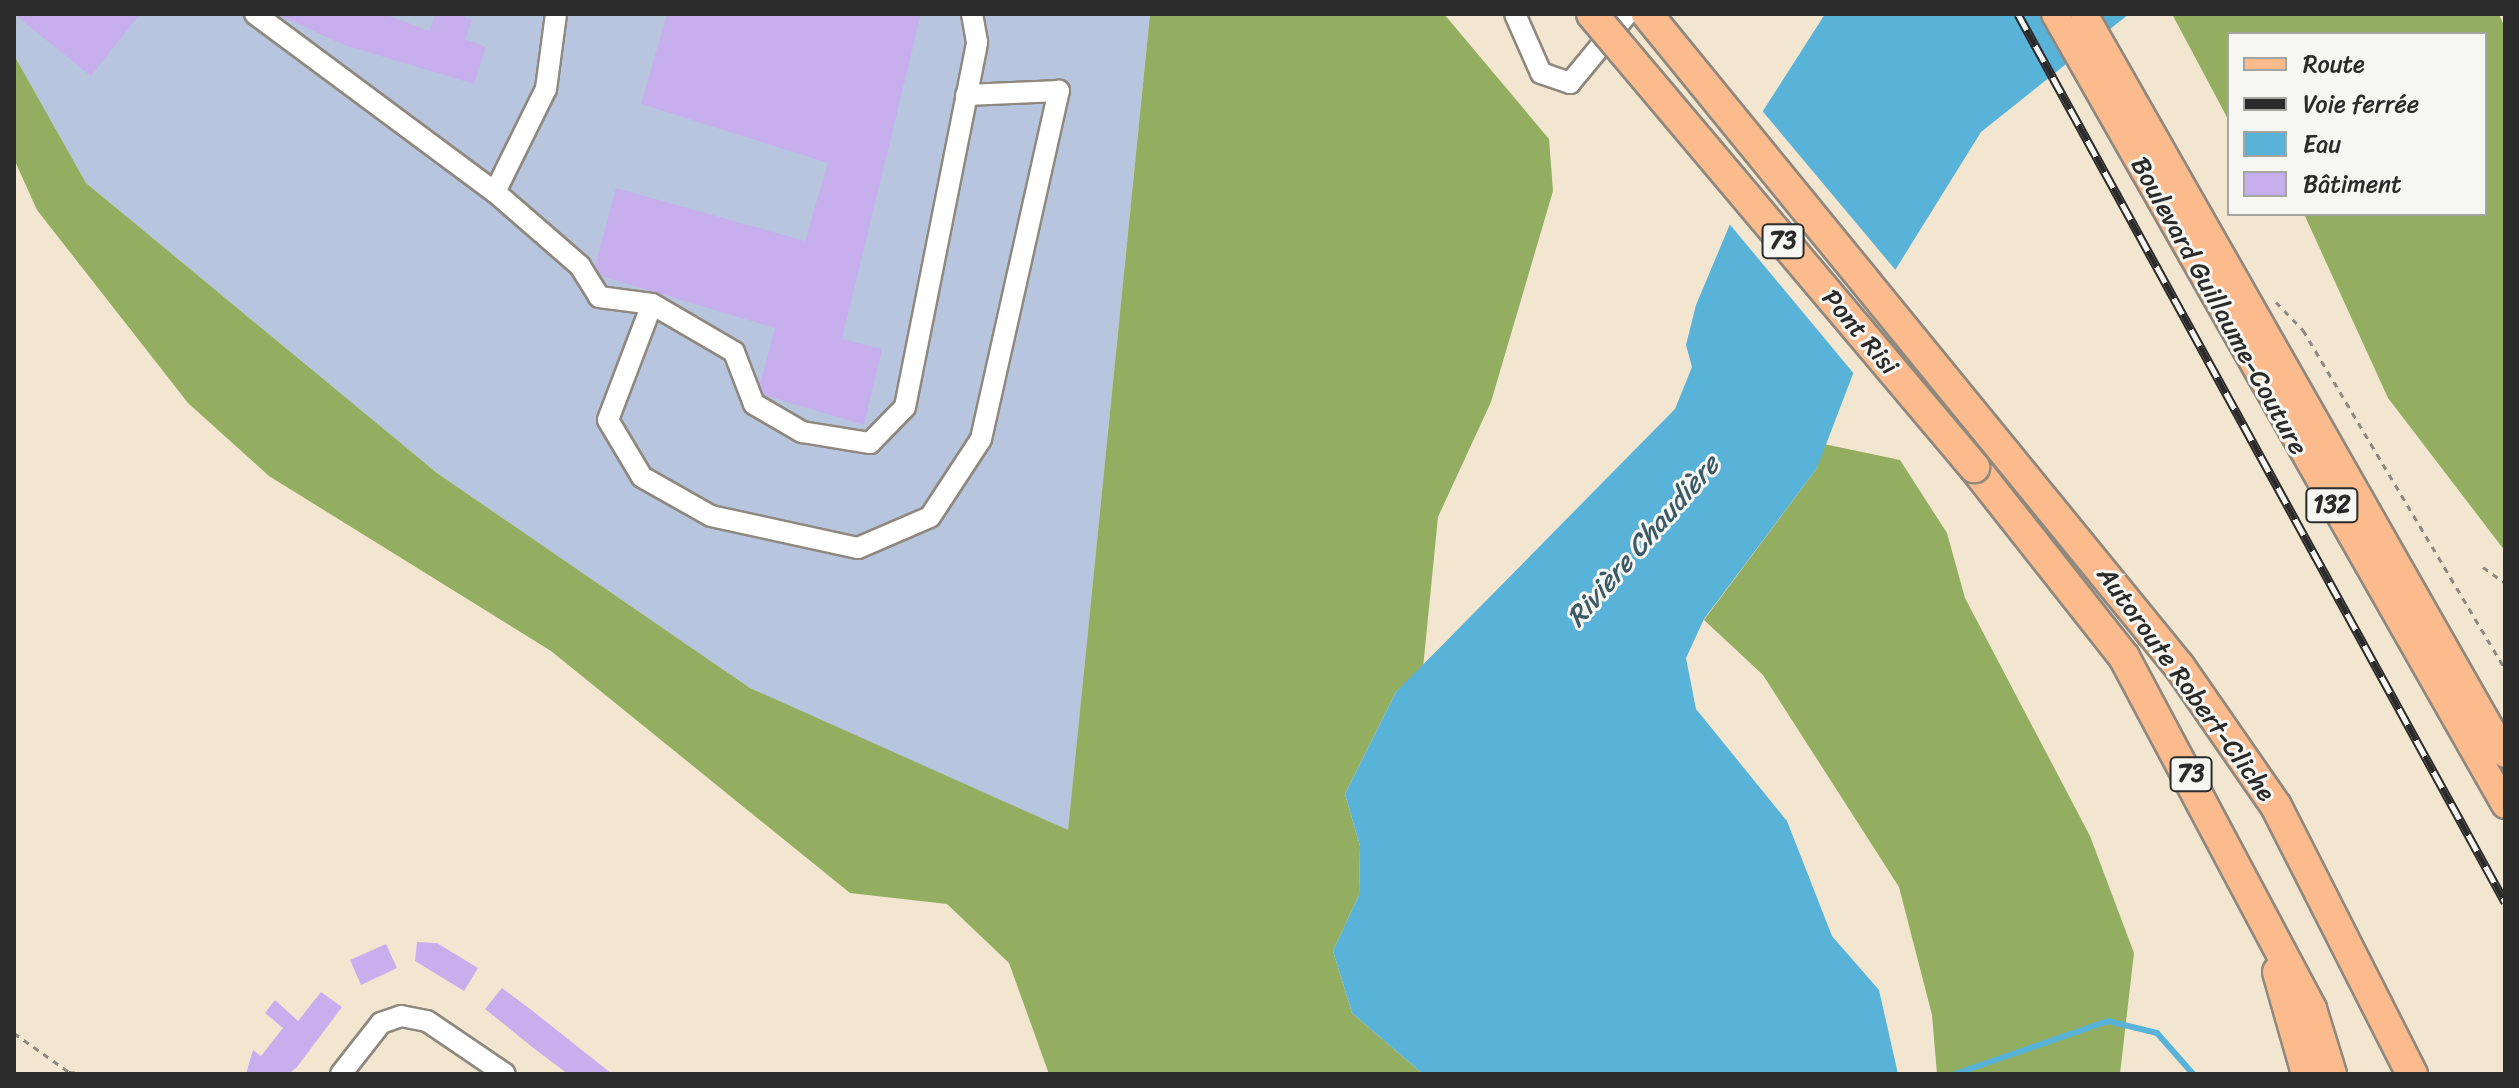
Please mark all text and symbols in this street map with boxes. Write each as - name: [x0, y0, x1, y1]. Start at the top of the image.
- legend: [2227, 32, 2487, 216]
- text: Route: [2303, 43, 2365, 85]
- text: Voie ferrée: [2303, 83, 2419, 125]
- text: Eau: [2303, 123, 2341, 165]
- street label: Boulevard Guillaume-Couture: [2124, 152, 2314, 460]
- text: Bâtiment: [2303, 163, 2402, 205]
- road number: 73: [1761, 221, 1805, 261]
- street label: Pont Risi: [1815, 282, 1905, 382]
- water label: Rivière Chaudière: [1559, 448, 1727, 634]
- road number: 132: [2304, 485, 2360, 525]
- street label: Autoroute Robert-Cliche: [2090, 560, 2282, 808]
- road number: 73: [2169, 754, 2213, 794]

